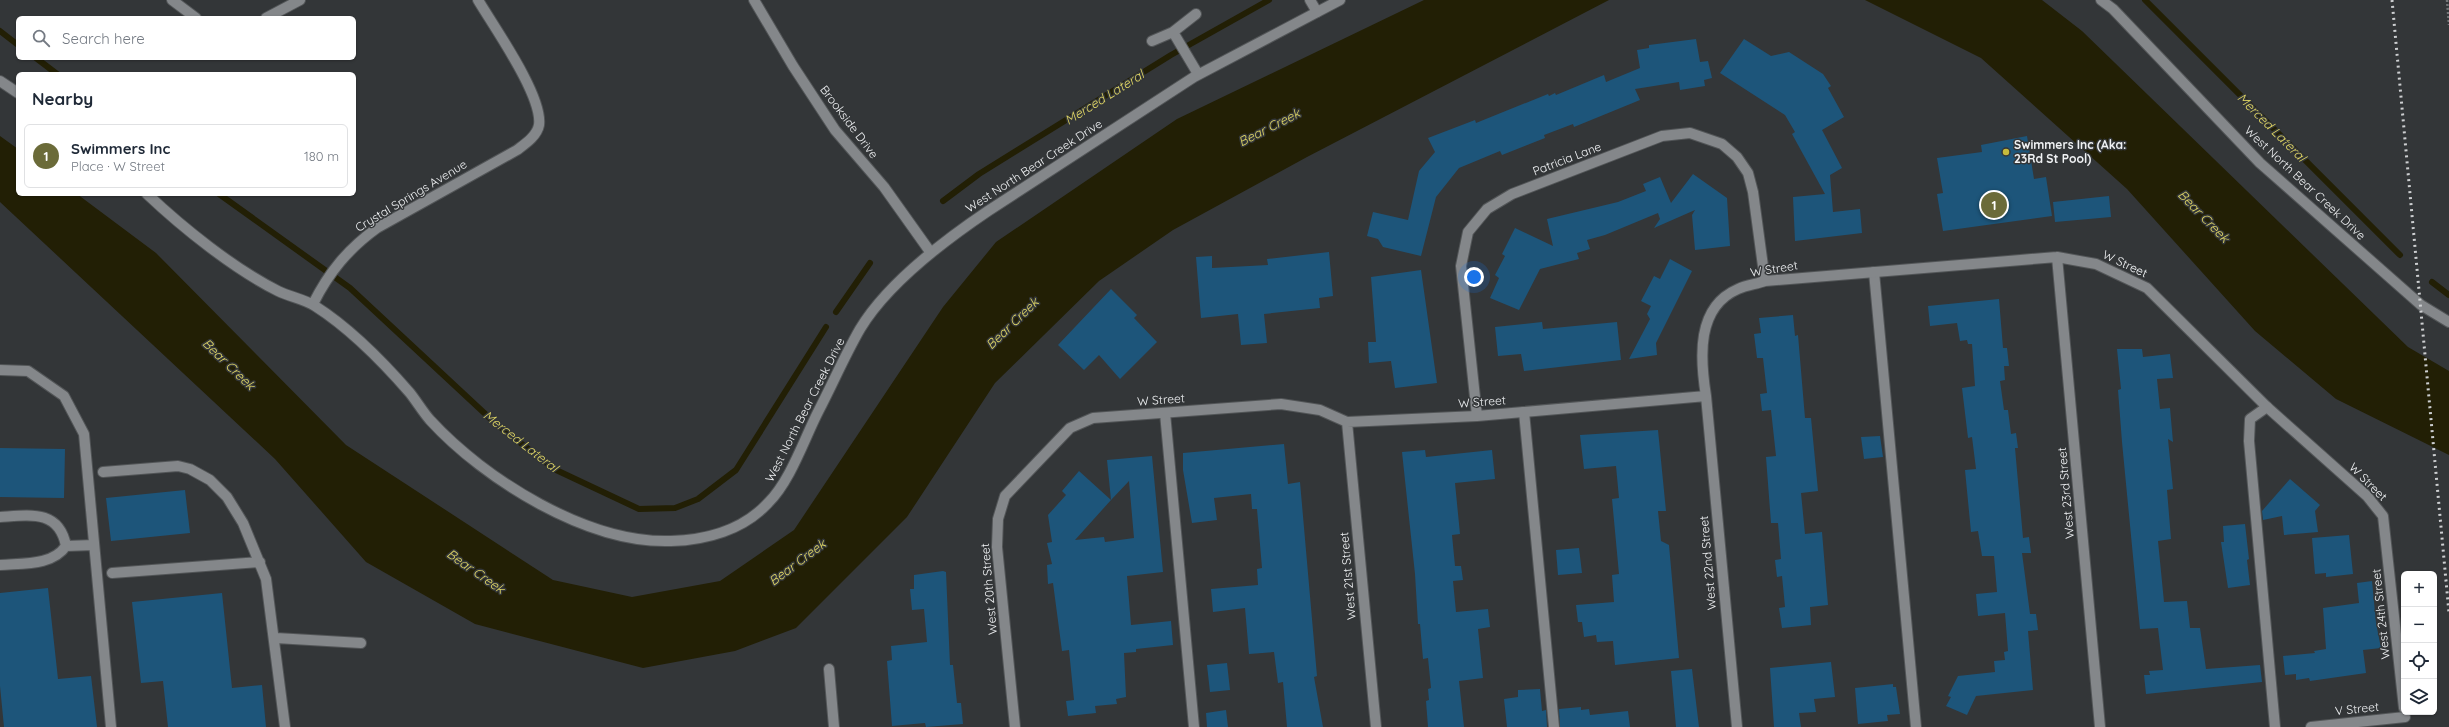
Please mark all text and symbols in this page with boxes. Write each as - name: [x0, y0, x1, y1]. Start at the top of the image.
- search box: [16, 16, 356, 60]
- icon: search: [30, 27, 52, 49]
- text: Search here: [62, 29, 145, 48]
- water label: Merced Lateral: [1061, 65, 1148, 128]
- street label: Brookside Drive: [817, 82, 882, 161]
- text: Nearby: [32, 88, 93, 109]
- water label: Merced Lateral: [2234, 89, 2311, 166]
- water label: Bear Creek: [1235, 104, 1303, 149]
- street label: West North Bear Creek Drive: [963, 116, 1105, 215]
- street label: West North Bear Creek Drive: [2242, 123, 2369, 243]
- place label: Swimmers Inc (Aka: 23Rd St Pool): [2014, 137, 2126, 166]
- street label: Patricia Lane: [1530, 138, 1603, 178]
- text: Swimmers Inc: [71, 139, 170, 158]
- marker: Swimmers Inc (Aka: 23Rd St Pool): [2001, 147, 2011, 157]
- text: 1: [43, 148, 49, 164]
- text: 180 m: [304, 148, 339, 164]
- street label: Crystal Springs Avenue: [352, 156, 469, 235]
- text: Place · W Street: [71, 158, 165, 174]
- water label: Bear Creek: [2175, 186, 2234, 246]
- pin: 1: [1981, 190, 2007, 220]
- street label: W Street: [2100, 247, 2150, 280]
- street label: W Street: [1749, 257, 1799, 280]
- your location: [1464, 267, 1484, 287]
- water label: Bear Creek: [982, 293, 1042, 352]
- water label: Bear Creek: [199, 335, 259, 394]
- street label: West North Bear Creek Drive: [762, 335, 848, 484]
- street label: W Street: [1137, 390, 1185, 409]
- street label: W Street: [1458, 392, 1506, 411]
- water label: Merced Lateral: [480, 407, 563, 476]
- street label: West 23rd Street: [2054, 447, 2077, 539]
- street label: W Street: [2346, 459, 2391, 504]
- street label: West 22nd Street: [1696, 515, 1719, 611]
- street label: West 21st Street: [1336, 532, 1359, 621]
- water label: Bear Creek: [765, 535, 829, 589]
- street label: West 20th Street: [977, 543, 1000, 635]
- water label: Bear Creek: [444, 545, 509, 597]
- street label: West 24th Street: [2368, 568, 2393, 660]
- map controls: [2401, 571, 2437, 715]
- button: +: [2401, 571, 2437, 607]
- button: −: [2401, 607, 2437, 643]
- button: locate: [2401, 643, 2437, 679]
- button: layers: [2401, 679, 2437, 715]
- street label: V Street: [2334, 699, 2380, 718]

